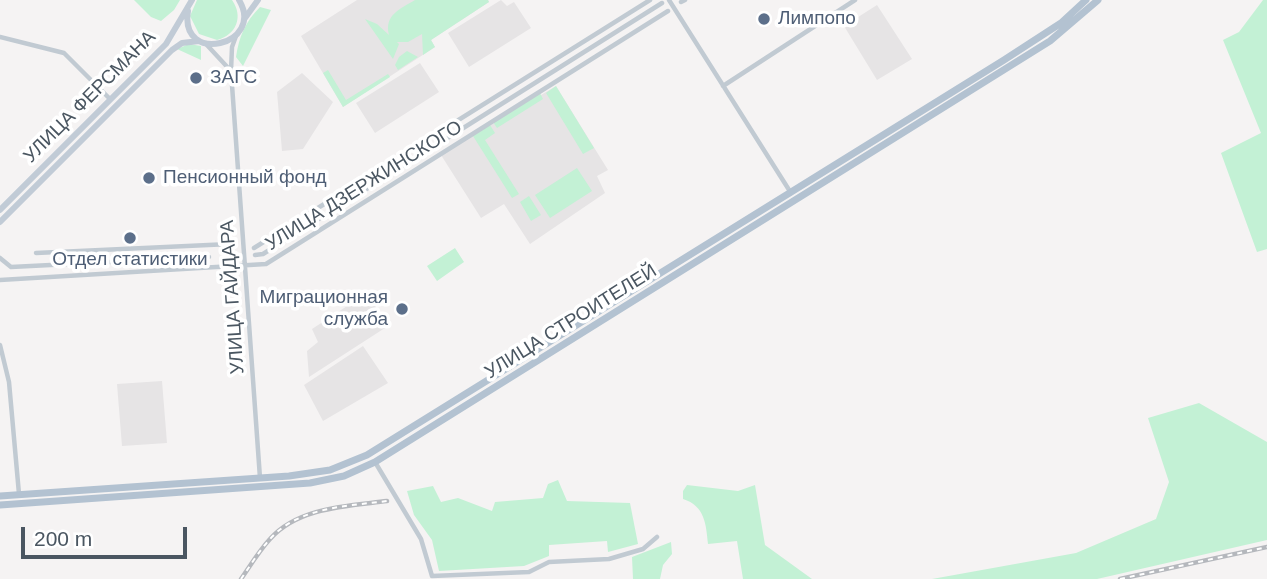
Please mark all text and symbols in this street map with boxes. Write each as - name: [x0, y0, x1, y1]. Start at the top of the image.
- place label: Лимпопо: [778, 8, 856, 30]
- marker: Лимпопо: [756, 11, 772, 27]
- street label: УЛИЦА ФЕРСМАНА: [19, 26, 161, 168]
- place label: ЗАГС: [210, 67, 257, 89]
- marker: ЗАГС: [188, 70, 204, 86]
- street label: УЛИЦА ДЗЕРЖИНСКОГО: [262, 116, 466, 256]
- place label: Пенсионный фонд: [163, 167, 327, 189]
- marker: Пенсионный фонд: [141, 170, 157, 186]
- street label: УЛИЦА ГАЙДАРА: [216, 219, 250, 375]
- marker: Отдел статистики: [122, 230, 138, 246]
- place label: Отдел статистики: [52, 249, 208, 271]
- street label: УЛИЦА СТРОИТЕЛЕЙ: [481, 260, 661, 384]
- place label: Миграционная служба: [260, 287, 388, 331]
- marker: Миграционная служба: [394, 301, 410, 317]
- scale bar: [24, 512, 191, 556]
- text: 200 m: [34, 527, 92, 550]

